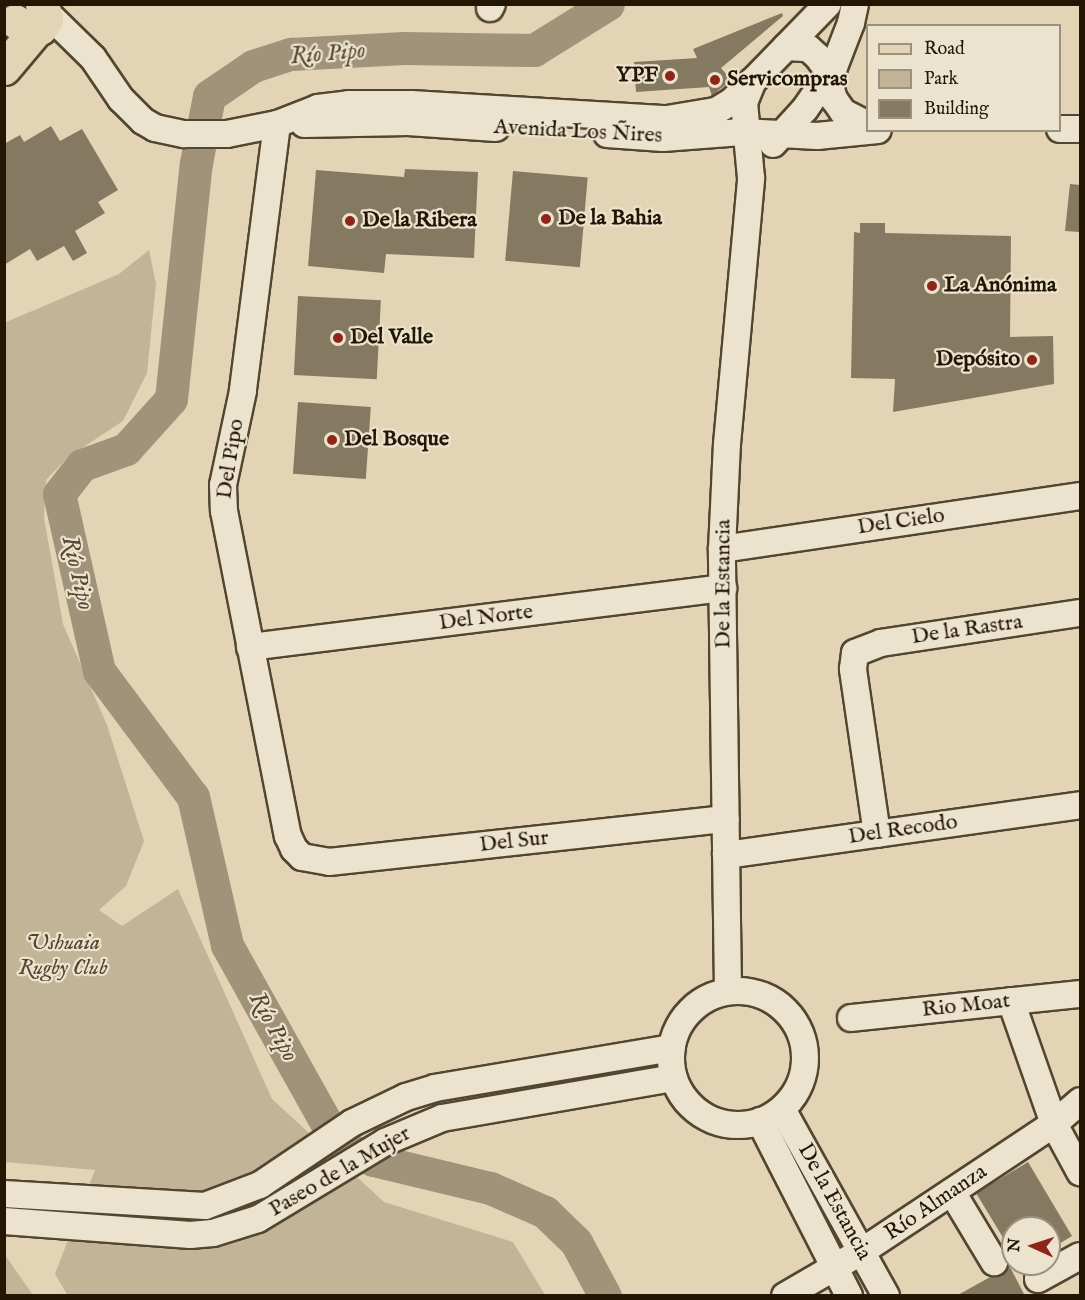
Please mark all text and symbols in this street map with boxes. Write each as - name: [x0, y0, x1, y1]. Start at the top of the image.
- legend: [866, 24, 1061, 132]
- water label: Río Pipo: [289, 36, 367, 72]
- text: Road: [924, 38, 965, 61]
- place label: YPF: [616, 63, 658, 89]
- place label: Servicompras: [727, 67, 847, 93]
- text: Park: [924, 68, 958, 91]
- marker: YPF: [663, 69, 677, 83]
- marker: Servicompras: [708, 73, 722, 87]
- text: Building: [924, 98, 989, 121]
- street label: Avenida Los Ñires: [493, 114, 663, 150]
- place label: De la Bahia: [558, 206, 662, 232]
- place label: De la Ribera: [362, 208, 477, 234]
- marker: De la Bahia: [539, 212, 553, 226]
- marker: De la Ribera: [343, 214, 357, 228]
- place label: La Anónima: [944, 273, 1056, 299]
- marker: La Anónima: [925, 279, 939, 293]
- place label: Del Valle: [350, 325, 433, 351]
- marker: Del Valle: [331, 331, 345, 345]
- place label: Depósito: [936, 347, 1020, 373]
- marker: Depósito: [1025, 353, 1039, 367]
- street label: Del Pipo: [212, 417, 250, 501]
- place label: Del Bosque: [344, 427, 449, 453]
- marker: Del Bosque: [325, 433, 339, 447]
- street label: Del Cielo: [856, 503, 946, 541]
- street label: De la Estancia: [711, 519, 737, 649]
- water label: Río Pipo: [54, 533, 100, 613]
- street label: Del Norte: [437, 599, 535, 637]
- street label: De la Rastra: [910, 609, 1024, 651]
- street label: Del Recodo: [847, 809, 959, 851]
- street label: Del Sur: [478, 825, 550, 859]
- park label: Ushuaia Rugby Club: [19, 930, 107, 981]
- water label: Río Pipo: [242, 987, 304, 1067]
- street label: Rio Moat: [921, 988, 1011, 1024]
- street label: Paseo de la Mujer: [265, 1121, 415, 1223]
- street label: De la Estancia: [791, 1139, 877, 1265]
- street label: Río Almanza: [880, 1159, 992, 1247]
- north arrow: [1001, 1216, 1061, 1276]
- text: N: [1005, 1238, 1025, 1253]

